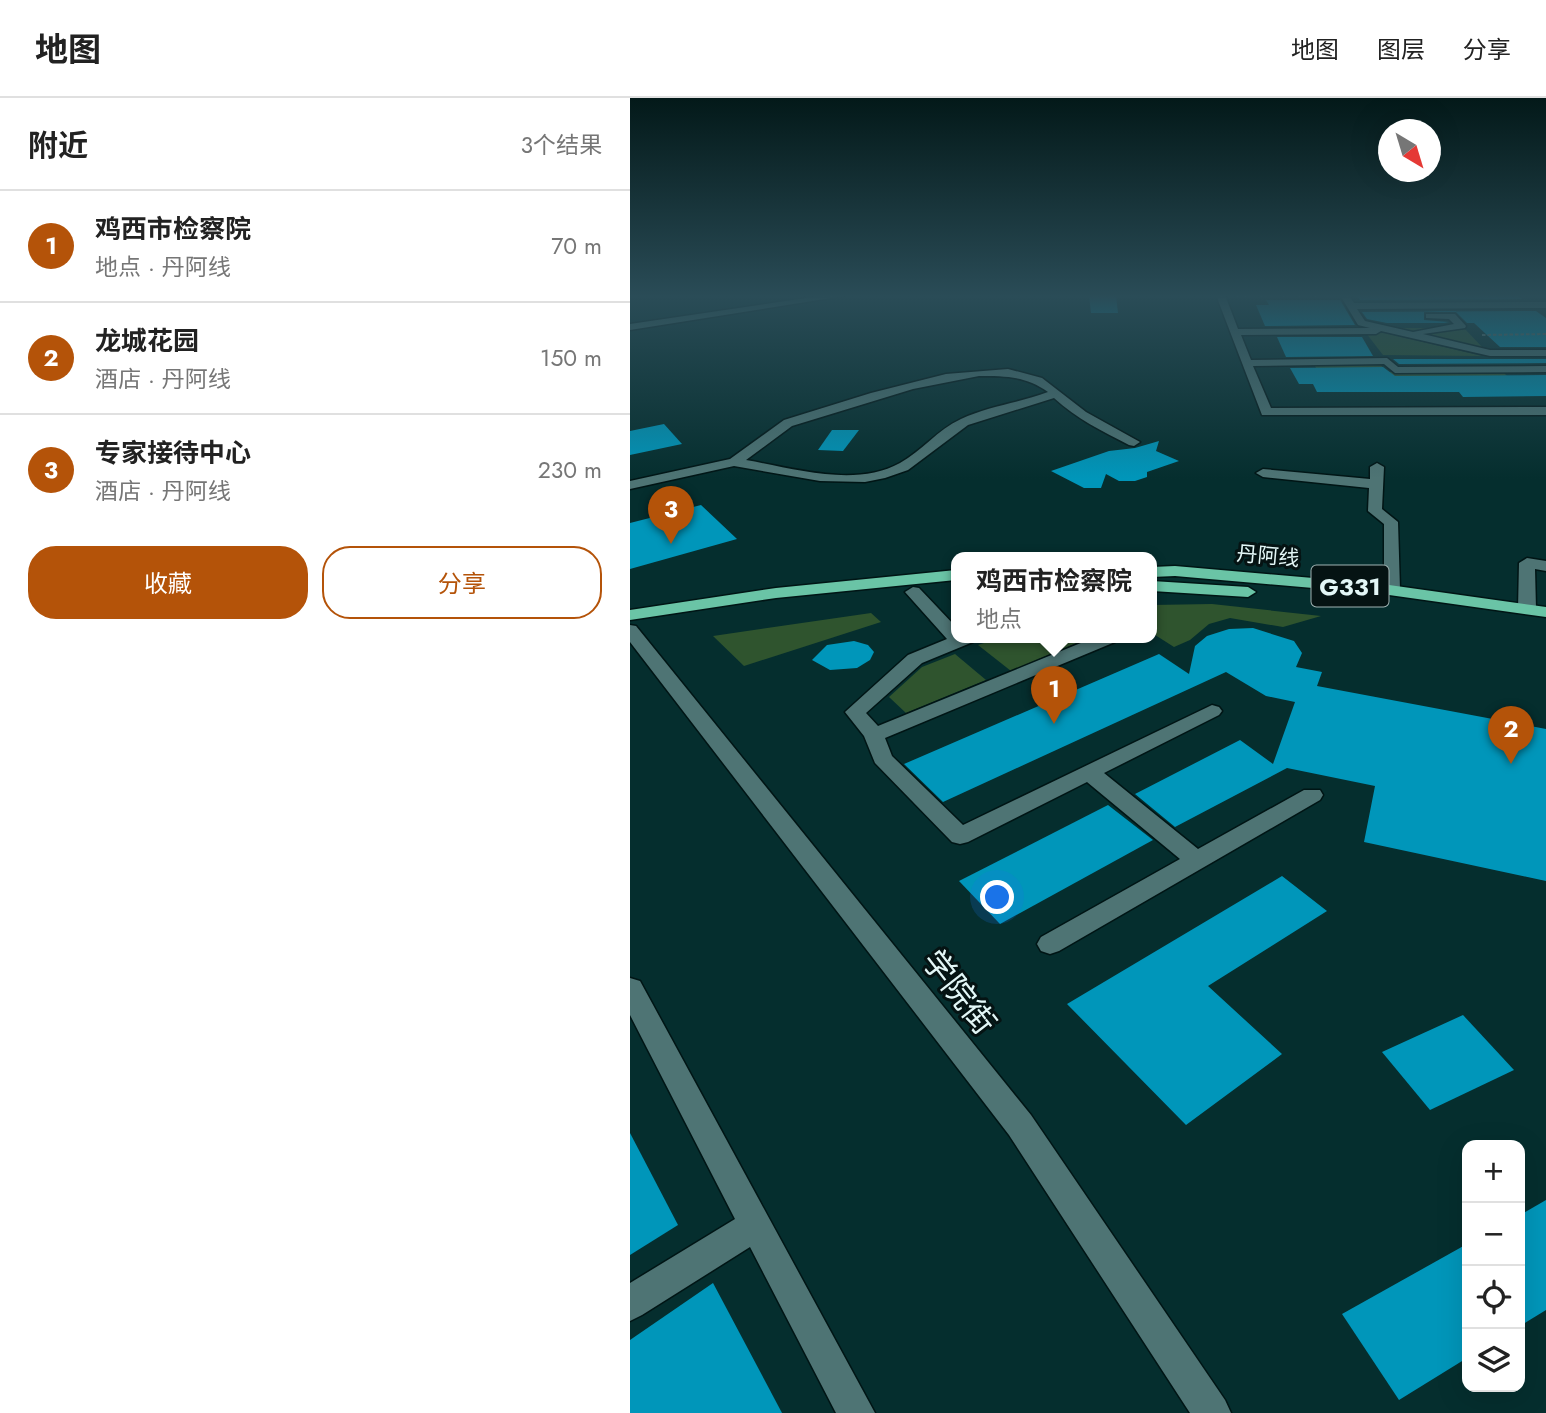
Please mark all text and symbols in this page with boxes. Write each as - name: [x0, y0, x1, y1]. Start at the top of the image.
- text: 地图: [35, 26, 101, 73]
- text: 地图: [1291, 32, 1339, 67]
- text: 图层: [1377, 32, 1425, 67]
- text: 分享: [1463, 32, 1511, 67]
- north arrow: [1378, 119, 1441, 182]
- text: 附近: [28, 124, 88, 167]
- text: 3个结果: [520, 128, 602, 162]
- text: 鸡西市检察院: [95, 210, 251, 248]
- text: 1: [45, 229, 57, 263]
- text: 70 m: [551, 229, 602, 263]
- text: 地点 · 丹阿线: [95, 250, 231, 284]
- text: 龙城花园: [95, 322, 199, 360]
- text: 2: [43, 341, 59, 375]
- text: 150 m: [540, 341, 602, 375]
- text: 酒店 · 丹阿线: [95, 362, 231, 396]
- text: 专家接待中心: [95, 434, 251, 472]
- text: 3: [44, 453, 58, 487]
- text: 230 m: [538, 453, 602, 487]
- text: 酒店 · 丹阿线: [95, 474, 231, 508]
- pin: 3: [648, 486, 694, 544]
- street label: 丹阿线: [1235, 538, 1301, 574]
- button: 收藏: [28, 546, 308, 619]
- button: 分享: [322, 546, 602, 619]
- popup: [951, 552, 1157, 643]
- text: 鸡西市检察院: [976, 562, 1132, 600]
- road number: G331: [1312, 565, 1388, 606]
- text: 地点: [976, 602, 1022, 636]
- pin: 1: [1031, 666, 1077, 724]
- pin: 2: [1488, 706, 1534, 764]
- your location: [980, 880, 1014, 914]
- street label: 学院街: [911, 940, 1007, 1044]
- map controls: [1462, 1140, 1525, 1392]
- button: +: [1462, 1140, 1525, 1203]
- button: −: [1462, 1203, 1525, 1266]
- button: locate: [1462, 1266, 1525, 1329]
- button: layers: [1462, 1329, 1525, 1392]

